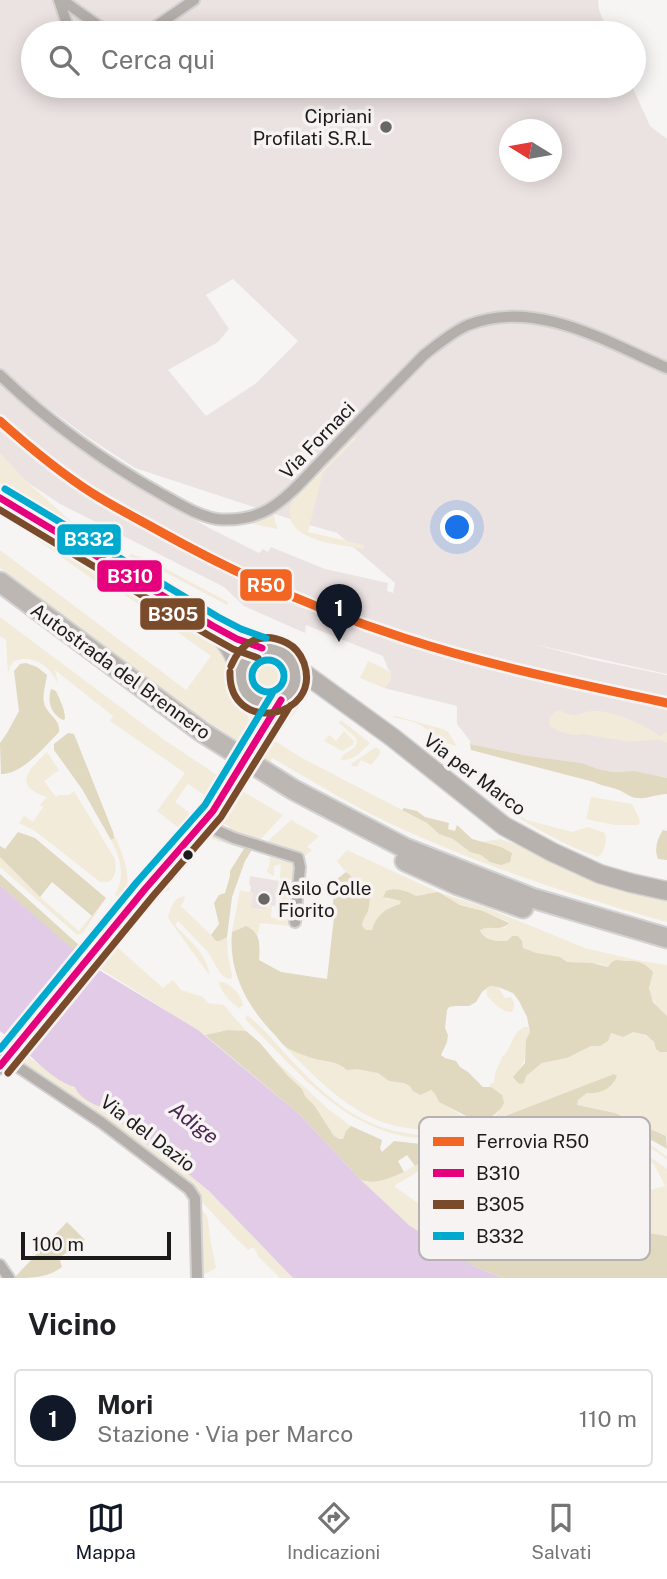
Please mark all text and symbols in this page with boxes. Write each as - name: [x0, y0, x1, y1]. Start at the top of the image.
- search box: [21, 21, 646, 98]
- icon: search: [45, 41, 83, 79]
- text: Cerca qui: [101, 44, 215, 75]
- place label: Cipriani Profilati S.R.L: [253, 105, 372, 149]
- marker: Cipriani Profilati S.R.L: [378, 119, 394, 135]
- north arrow: [499, 119, 562, 182]
- street label: Via Fornaci: [275, 397, 359, 483]
- your location: [440, 510, 474, 544]
- line badge: B332: [56, 523, 122, 556]
- text: B332: [64, 528, 114, 550]
- line badge: B310: [96, 559, 163, 593]
- text: B310: [107, 565, 153, 587]
- line badge: R50: [239, 568, 293, 602]
- text: R50: [247, 574, 285, 596]
- pin: 1: [316, 584, 362, 642]
- line badge: B305: [139, 597, 206, 631]
- street label: Autostrada del Brennero: [27, 598, 215, 744]
- text: B305: [148, 603, 198, 625]
- street label: Via per Marco: [420, 728, 530, 820]
- unlabelled marker: [181, 848, 195, 862]
- place label: Asilo Colle Fiorito: [278, 877, 371, 921]
- marker: Asilo Colle Fiorito: [256, 891, 272, 907]
- street label: Via del Dazio: [96, 1090, 200, 1176]
- water label: Adige: [165, 1096, 224, 1149]
- legend: [419, 1117, 650, 1260]
- text: Ferrovia R50: [476, 1130, 589, 1152]
- text: B310: [476, 1162, 520, 1184]
- text: B305: [476, 1193, 524, 1215]
- text: B332: [476, 1225, 524, 1247]
- scale bar: [21, 1229, 172, 1261]
- text: 100 m: [32, 1233, 84, 1255]
- text: Vicino: [28, 1306, 117, 1342]
- text: Mori: [97, 1389, 153, 1420]
- text: 1: [48, 1405, 58, 1432]
- text: 110 m: [579, 1405, 637, 1432]
- text: Stazione · Via per Marco: [97, 1420, 353, 1447]
- tab: Mappa: [76, 1499, 136, 1563]
- tab: Indicazioni: [287, 1499, 380, 1563]
- tab: Salvati: [531, 1499, 591, 1563]

